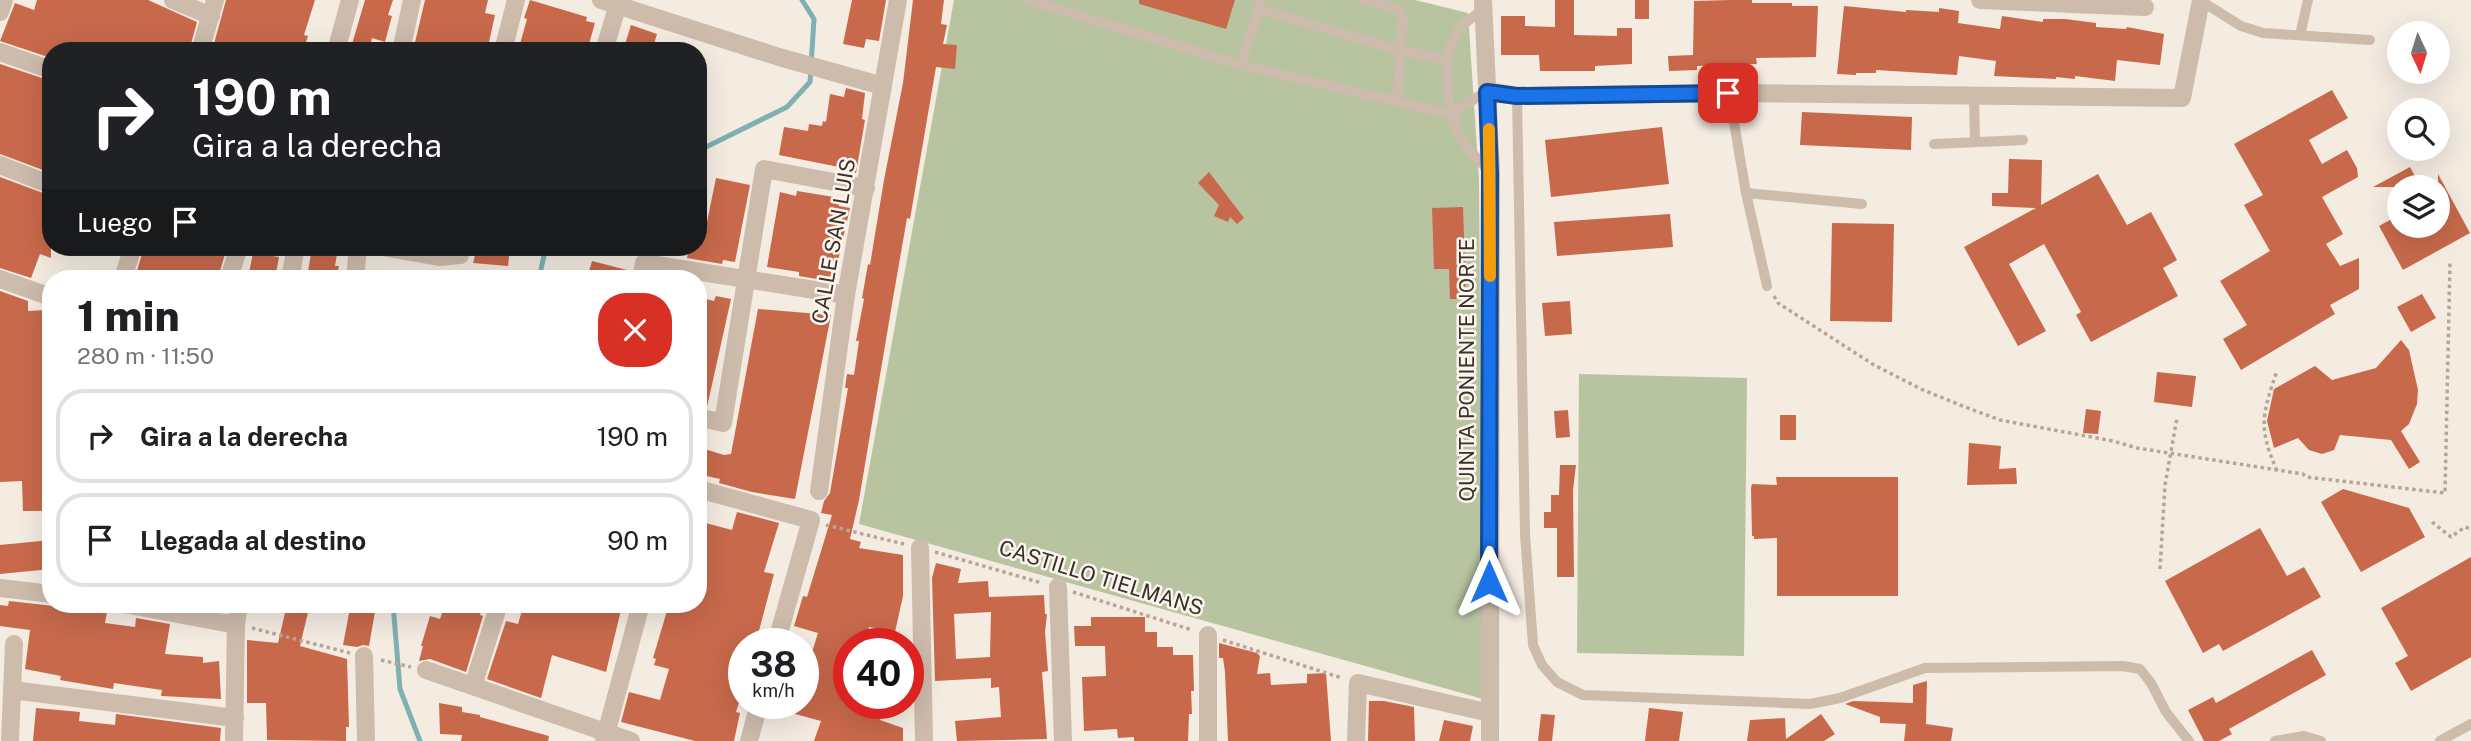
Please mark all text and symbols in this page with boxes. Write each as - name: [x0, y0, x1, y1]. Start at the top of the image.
- north arrow: [2387, 21, 2450, 84]
- map controls: [2387, 21, 2450, 238]
- pin: [1698, 63, 1758, 123]
- text: 190 m: [192, 68, 332, 126]
- icon: right: [77, 70, 168, 161]
- icon: arrive: [1709, 74, 1747, 112]
- button: search: [2387, 98, 2450, 161]
- text: Gira a la derecha: [192, 127, 442, 164]
- street label: CALLE SAN LUIS: [807, 156, 860, 326]
- button: layers: [2387, 175, 2450, 238]
- icon: arrive: [166, 203, 204, 241]
- text: Luego: [77, 207, 152, 238]
- street label: QUINTA PONIENTE NORTE: [1454, 238, 1479, 502]
- text: 1 min: [77, 291, 180, 340]
- button: close: [598, 293, 672, 367]
- text: 280 m · 11:50: [77, 342, 214, 369]
- icon: right: [81, 417, 119, 455]
- text: Gira a la derecha: [140, 421, 348, 452]
- text: 190 m: [597, 421, 668, 452]
- icon: arrive: [81, 521, 119, 559]
- text: Llegada al destino: [140, 525, 366, 556]
- text: 90 m: [607, 525, 668, 556]
- street label: CASTILLO TIELMANS: [996, 535, 1206, 621]
- position arrow: [1452, 545, 1526, 619]
- speed limit sign: 40: [833, 628, 924, 719]
- text: 38: [750, 644, 797, 685]
- text: km/h: [752, 680, 795, 701]

